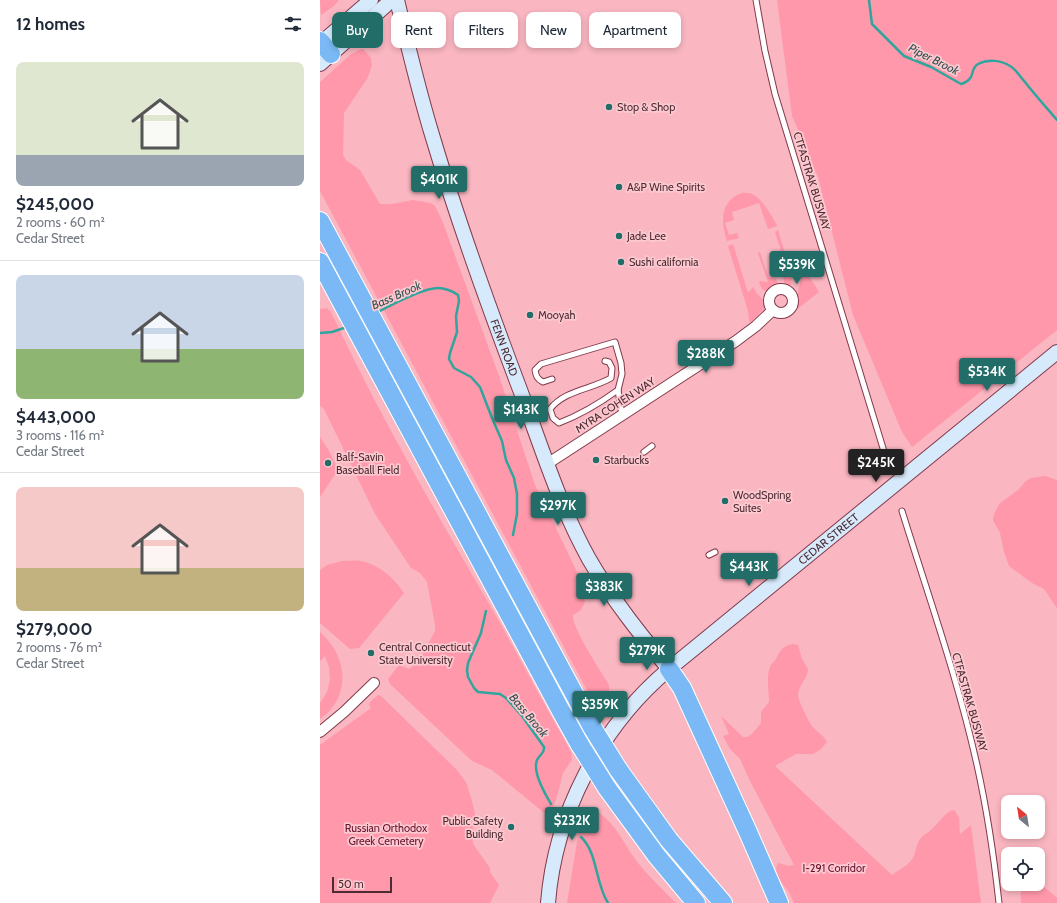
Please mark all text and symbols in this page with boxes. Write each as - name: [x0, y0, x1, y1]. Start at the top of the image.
- chip: Buy: [332, 12, 383, 48]
- chip: Rent: [391, 12, 446, 48]
- chip: Filters: [454, 12, 518, 48]
- chip: New: [526, 12, 581, 48]
- chip: Apartment: [589, 12, 681, 48]
- icon: filters: [282, 13, 304, 35]
- text: 12 homes: [16, 14, 85, 34]
- water label: Piper Brook: [906, 40, 963, 78]
- icon: home: [124, 88, 196, 160]
- place label: Stop & Shop: [617, 100, 675, 114]
- marker: Stop & Shop: [604, 102, 614, 112]
- street label: CTFASTRAK BUSWAY: [790, 130, 834, 233]
- pin: $401K: [411, 166, 467, 200]
- text: $401K: [420, 171, 458, 187]
- place label: A&P Wine Spirits: [627, 180, 706, 194]
- marker: A&P Wine Spirits: [614, 182, 624, 192]
- text: $245,000: [16, 194, 94, 214]
- text: 2 rooms · 60 m²: [16, 214, 105, 230]
- place label: Jade Lee: [626, 229, 666, 243]
- text: Cedar Street: [16, 230, 84, 246]
- marker: Jade Lee: [614, 231, 624, 241]
- pin: $539K: [769, 251, 825, 285]
- place label: Sushi california: [629, 255, 699, 269]
- text: $539K: [779, 256, 816, 272]
- marker: Sushi california: [616, 257, 626, 267]
- water label: Bass Brook: [369, 277, 424, 313]
- icon: home: [124, 301, 196, 373]
- place label: Mooyah: [538, 308, 576, 322]
- marker: Mooyah: [525, 310, 535, 320]
- street label: FENN ROAD: [487, 317, 521, 378]
- pin: $288K: [678, 340, 734, 374]
- text: $288K: [687, 345, 725, 361]
- pin: $534K: [959, 358, 1015, 392]
- text: $534K: [968, 363, 1006, 379]
- street label: MYRA COHEN WAY: [572, 374, 658, 436]
- pin: $143K: [493, 396, 549, 430]
- text: $143K: [503, 401, 539, 417]
- text: $443,000: [16, 407, 96, 427]
- text: 3 rooms · 116 m²: [16, 427, 104, 443]
- text: Cedar Street: [16, 443, 84, 459]
- pin: $245K: [848, 449, 904, 483]
- place label: Balf-Savin Baseball Field: [336, 450, 399, 477]
- place label: Starbucks: [604, 453, 650, 467]
- text: $245K: [857, 454, 895, 470]
- marker: Starbucks: [591, 455, 601, 465]
- marker: Balf-Savin Baseball Field: [323, 458, 333, 468]
- place label: WoodSpring Suites: [733, 488, 792, 515]
- pin: $297K: [530, 492, 586, 526]
- marker: WoodSpring Suites: [720, 496, 730, 506]
- text: $297K: [540, 497, 576, 513]
- street label: CEDAR STREET: [795, 510, 861, 568]
- icon: home: [124, 513, 196, 585]
- pin: $443K: [721, 553, 777, 587]
- text: $443K: [730, 558, 768, 574]
- pin: $383K: [576, 573, 632, 607]
- text: $383K: [585, 578, 623, 594]
- text: $279,000: [16, 619, 93, 639]
- pin: $279K: [619, 637, 675, 671]
- text: 2 rooms · 76 m²: [16, 639, 102, 655]
- place label: Central Connecticut State University: [379, 640, 471, 667]
- text: $279K: [629, 642, 665, 658]
- marker: Central Connecticut State University: [366, 648, 376, 658]
- street label: CTFASTRAK BUSWAY: [949, 651, 991, 754]
- text: Cedar Street: [16, 655, 84, 671]
- water label: Bass Brook: [506, 690, 552, 741]
- pin: $359K: [572, 691, 628, 725]
- text: $359K: [582, 696, 619, 712]
- north arrow: [1001, 795, 1045, 839]
- map controls: [1001, 795, 1045, 891]
- pin: $232K: [544, 807, 600, 841]
- text: $232K: [554, 812, 590, 828]
- place label: Public Safety Building: [442, 814, 504, 841]
- park label: Russian Orthodox Greek Cemetery: [345, 821, 428, 848]
- marker: Public Safety Building: [506, 822, 516, 832]
- button: locate: [1001, 847, 1045, 891]
- park label: I-291 Corridor: [803, 861, 866, 875]
- scale bar: [332, 875, 392, 894]
- text: 50 m: [338, 877, 364, 891]

